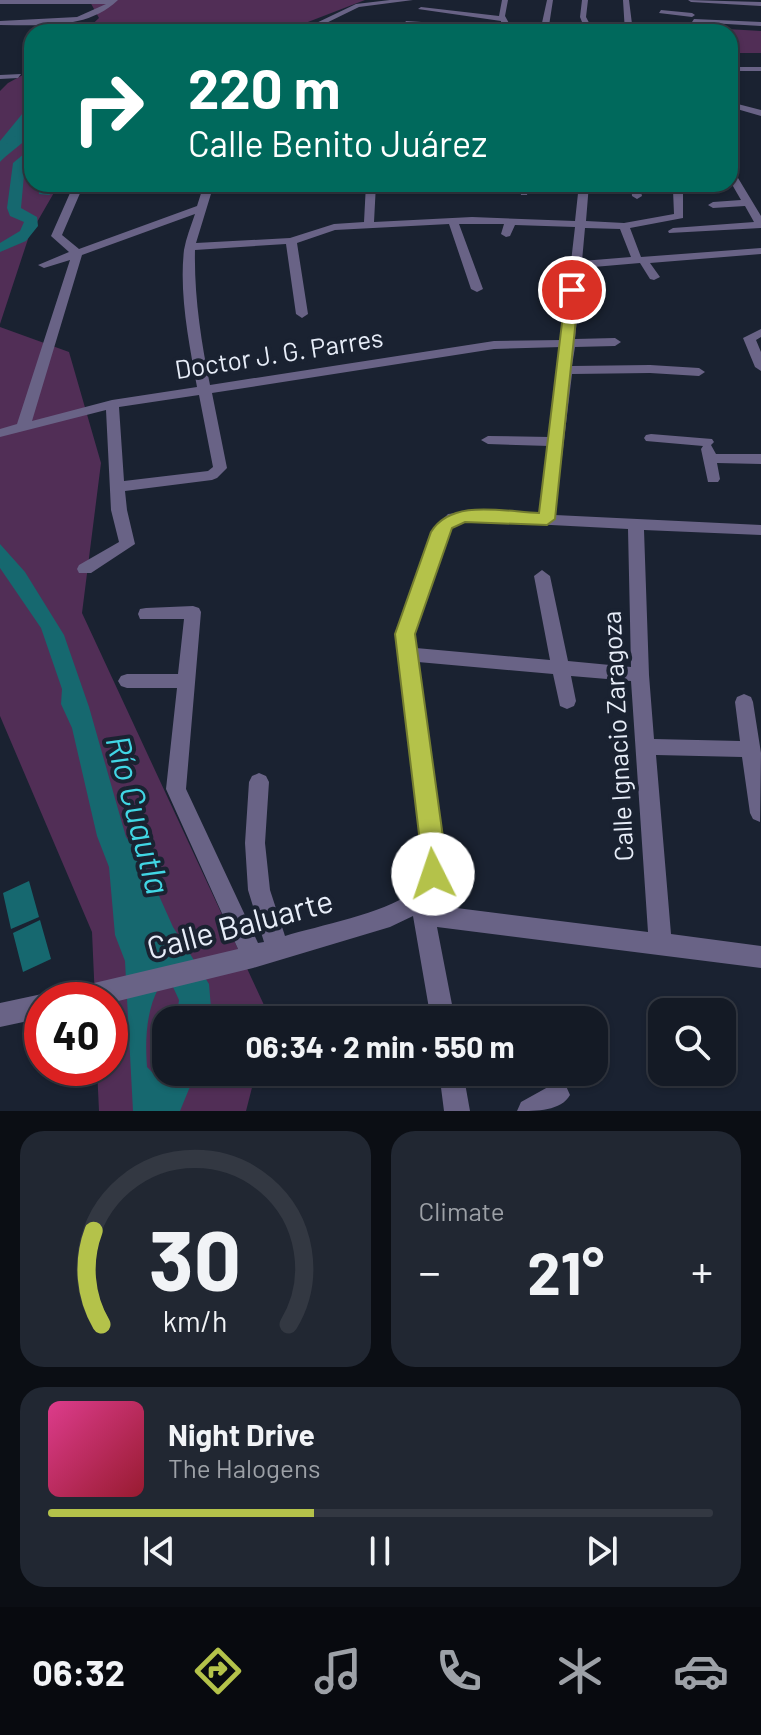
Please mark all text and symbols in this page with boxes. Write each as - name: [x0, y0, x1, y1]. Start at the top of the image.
- text: 220 m: [188, 53, 341, 120]
- icon: right: [56, 56, 160, 160]
- text: Calle Benito Juárez: [188, 121, 487, 164]
- pin: [538, 256, 606, 324]
- icon: arrive: [550, 268, 594, 312]
- street label: Doctor J. G. Parres: [172, 321, 385, 384]
- street label: Calle Ignacio Zaragoza: [594, 610, 639, 862]
- water label: Río Cuautla: [99, 731, 180, 898]
- position arrow: [391, 832, 475, 916]
- street label: Calle Baluarte: [142, 880, 337, 966]
- speed limit sign: 40: [24, 982, 128, 1086]
- map controls: [648, 998, 736, 1086]
- button: search: [648, 998, 736, 1086]
- text: 06:34 · 2 min · 550 m: [246, 1028, 514, 1064]
- text: Climate: [419, 1195, 505, 1226]
- text: 30: [149, 1208, 241, 1308]
- text: 21°: [527, 1235, 604, 1307]
- text: −: [419, 1244, 441, 1297]
- text: +: [691, 1244, 713, 1297]
- text: km/h: [163, 1303, 228, 1338]
- text: Night Drive: [168, 1416, 315, 1452]
- text: The Halogens: [168, 1452, 320, 1483]
- icon: previous: [137, 1529, 181, 1573]
- icon: pause: [358, 1529, 402, 1573]
- icon: next: [580, 1529, 624, 1573]
- icon: directions: [190, 1643, 246, 1699]
- icon: music: [310, 1643, 366, 1699]
- icon: phone: [431, 1643, 487, 1699]
- icon: climate: [552, 1643, 608, 1699]
- icon: car: [673, 1643, 729, 1699]
- text: 06:32: [32, 1650, 125, 1693]

